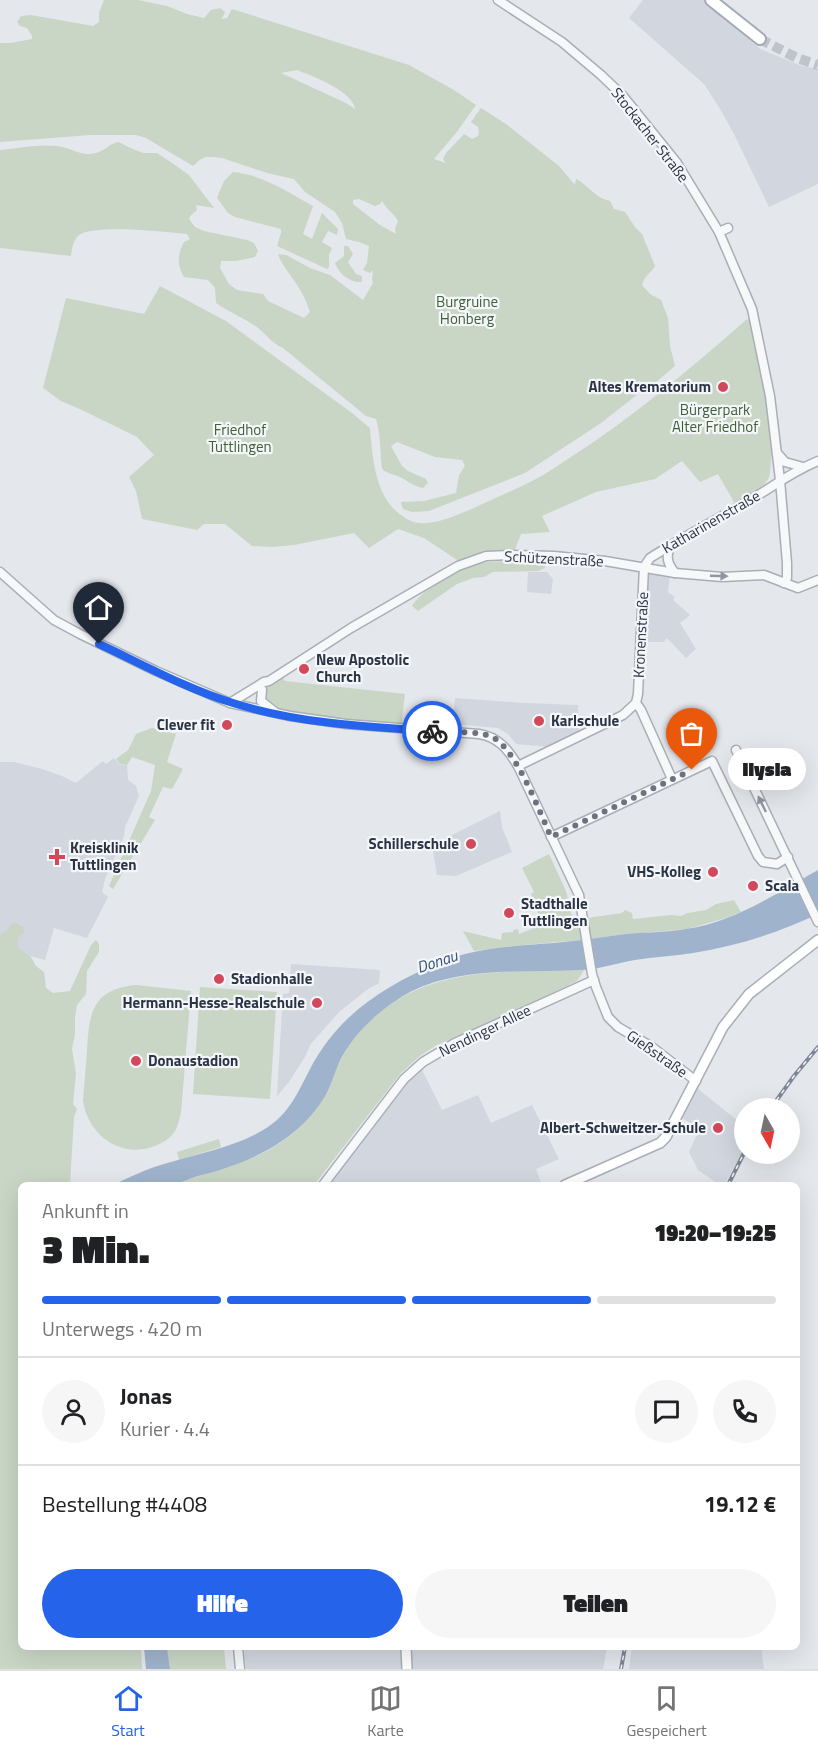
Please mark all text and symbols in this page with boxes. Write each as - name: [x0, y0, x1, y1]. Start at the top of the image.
- street label: Stockacher Straße: [606, 82, 695, 187]
- park label: Burgruine Honberg: [436, 290, 498, 330]
- place label: Altes Krematorium: [588, 375, 711, 398]
- marker: Altes Krematorium: [716, 380, 730, 394]
- park label: Bürgerpark Alter Friedhof: [672, 398, 758, 438]
- park label: Friedhof Tuttlingen: [208, 418, 272, 458]
- street label: Katharinenstraße: [657, 484, 764, 559]
- street label: Schützenstraße: [504, 544, 604, 573]
- one-way arrow: [710, 571, 729, 581]
- pin: [73, 582, 124, 644]
- icon: home: [82, 591, 115, 624]
- street label: Kronenstraße: [627, 591, 654, 679]
- place label: New Apostolic Church: [316, 648, 409, 688]
- marker: New Apostolic Church: [297, 662, 311, 676]
- courier: [402, 701, 462, 761]
- pin: [666, 708, 717, 770]
- place label: Karlschule: [551, 709, 620, 732]
- place label: Clever fit: [157, 713, 216, 736]
- marker: Karlschule: [532, 714, 546, 728]
- icon: bike: [416, 715, 449, 748]
- icon: bag: [675, 717, 708, 750]
- marker: Clever fit: [220, 718, 234, 732]
- callout: Ilysia: [728, 749, 806, 791]
- text: Ilysia: [743, 753, 791, 784]
- one-way arrow: [758, 796, 767, 813]
- place label: Schillerschule: [369, 832, 459, 855]
- place label: Kreisklinik Tuttlingen: [70, 836, 139, 876]
- marker: Schillerschule: [464, 837, 478, 851]
- marker: Kreisklinik Tuttlingen: [48, 848, 66, 866]
- place label: VHS-Kolleg: [627, 860, 701, 883]
- marker: VHS-Kolleg: [706, 865, 720, 879]
- place label: Scala: [765, 874, 800, 897]
- marker: Scala: [746, 879, 760, 893]
- place label: Stadthalle Tuttlingen: [521, 892, 588, 932]
- marker: Stadthalle Tuttlingen: [502, 906, 516, 920]
- water label: Donau: [414, 943, 461, 979]
- place label: Stadionhalle: [231, 967, 313, 990]
- marker: Stadionhalle: [212, 972, 226, 986]
- place label: Hermann-Hesse-Realschule: [122, 991, 305, 1014]
- marker: Hermann-Hesse-Realschule: [310, 996, 324, 1010]
- street label: Nendinger Allee: [435, 998, 535, 1063]
- street label: Gießstraße: [622, 1024, 692, 1083]
- place label: Donaustadion: [148, 1049, 238, 1072]
- marker: Donaustadion: [129, 1054, 143, 1068]
- north arrow: [734, 1098, 800, 1164]
- map controls: [734, 1098, 800, 1164]
- place label: Albert-Schweitzer-Schule: [540, 1116, 706, 1139]
- marker: Albert-Schweitzer-Schule: [711, 1121, 725, 1135]
- text: Ankunft in: [42, 1195, 129, 1226]
- text: 19:20–19:25: [654, 1216, 776, 1250]
- text: 3 Min.: [42, 1219, 150, 1278]
- text: Unterwegs · 420 m: [42, 1313, 202, 1344]
- text: Jonas: [120, 1379, 172, 1413]
- button: person: [42, 1380, 105, 1443]
- button: chat: [635, 1380, 698, 1443]
- button: phone: [713, 1380, 776, 1443]
- text: Kurier · 4.4: [120, 1413, 210, 1444]
- text: Bestellung #4408: [42, 1487, 207, 1521]
- text: 19.12 €: [704, 1487, 776, 1521]
- button: Hilfe: [42, 1569, 403, 1638]
- button: Teilen: [415, 1569, 776, 1638]
- tab: Start: [111, 1682, 145, 1742]
- tab: Karte: [367, 1682, 404, 1742]
- tab: Gespeichert: [626, 1682, 707, 1742]

